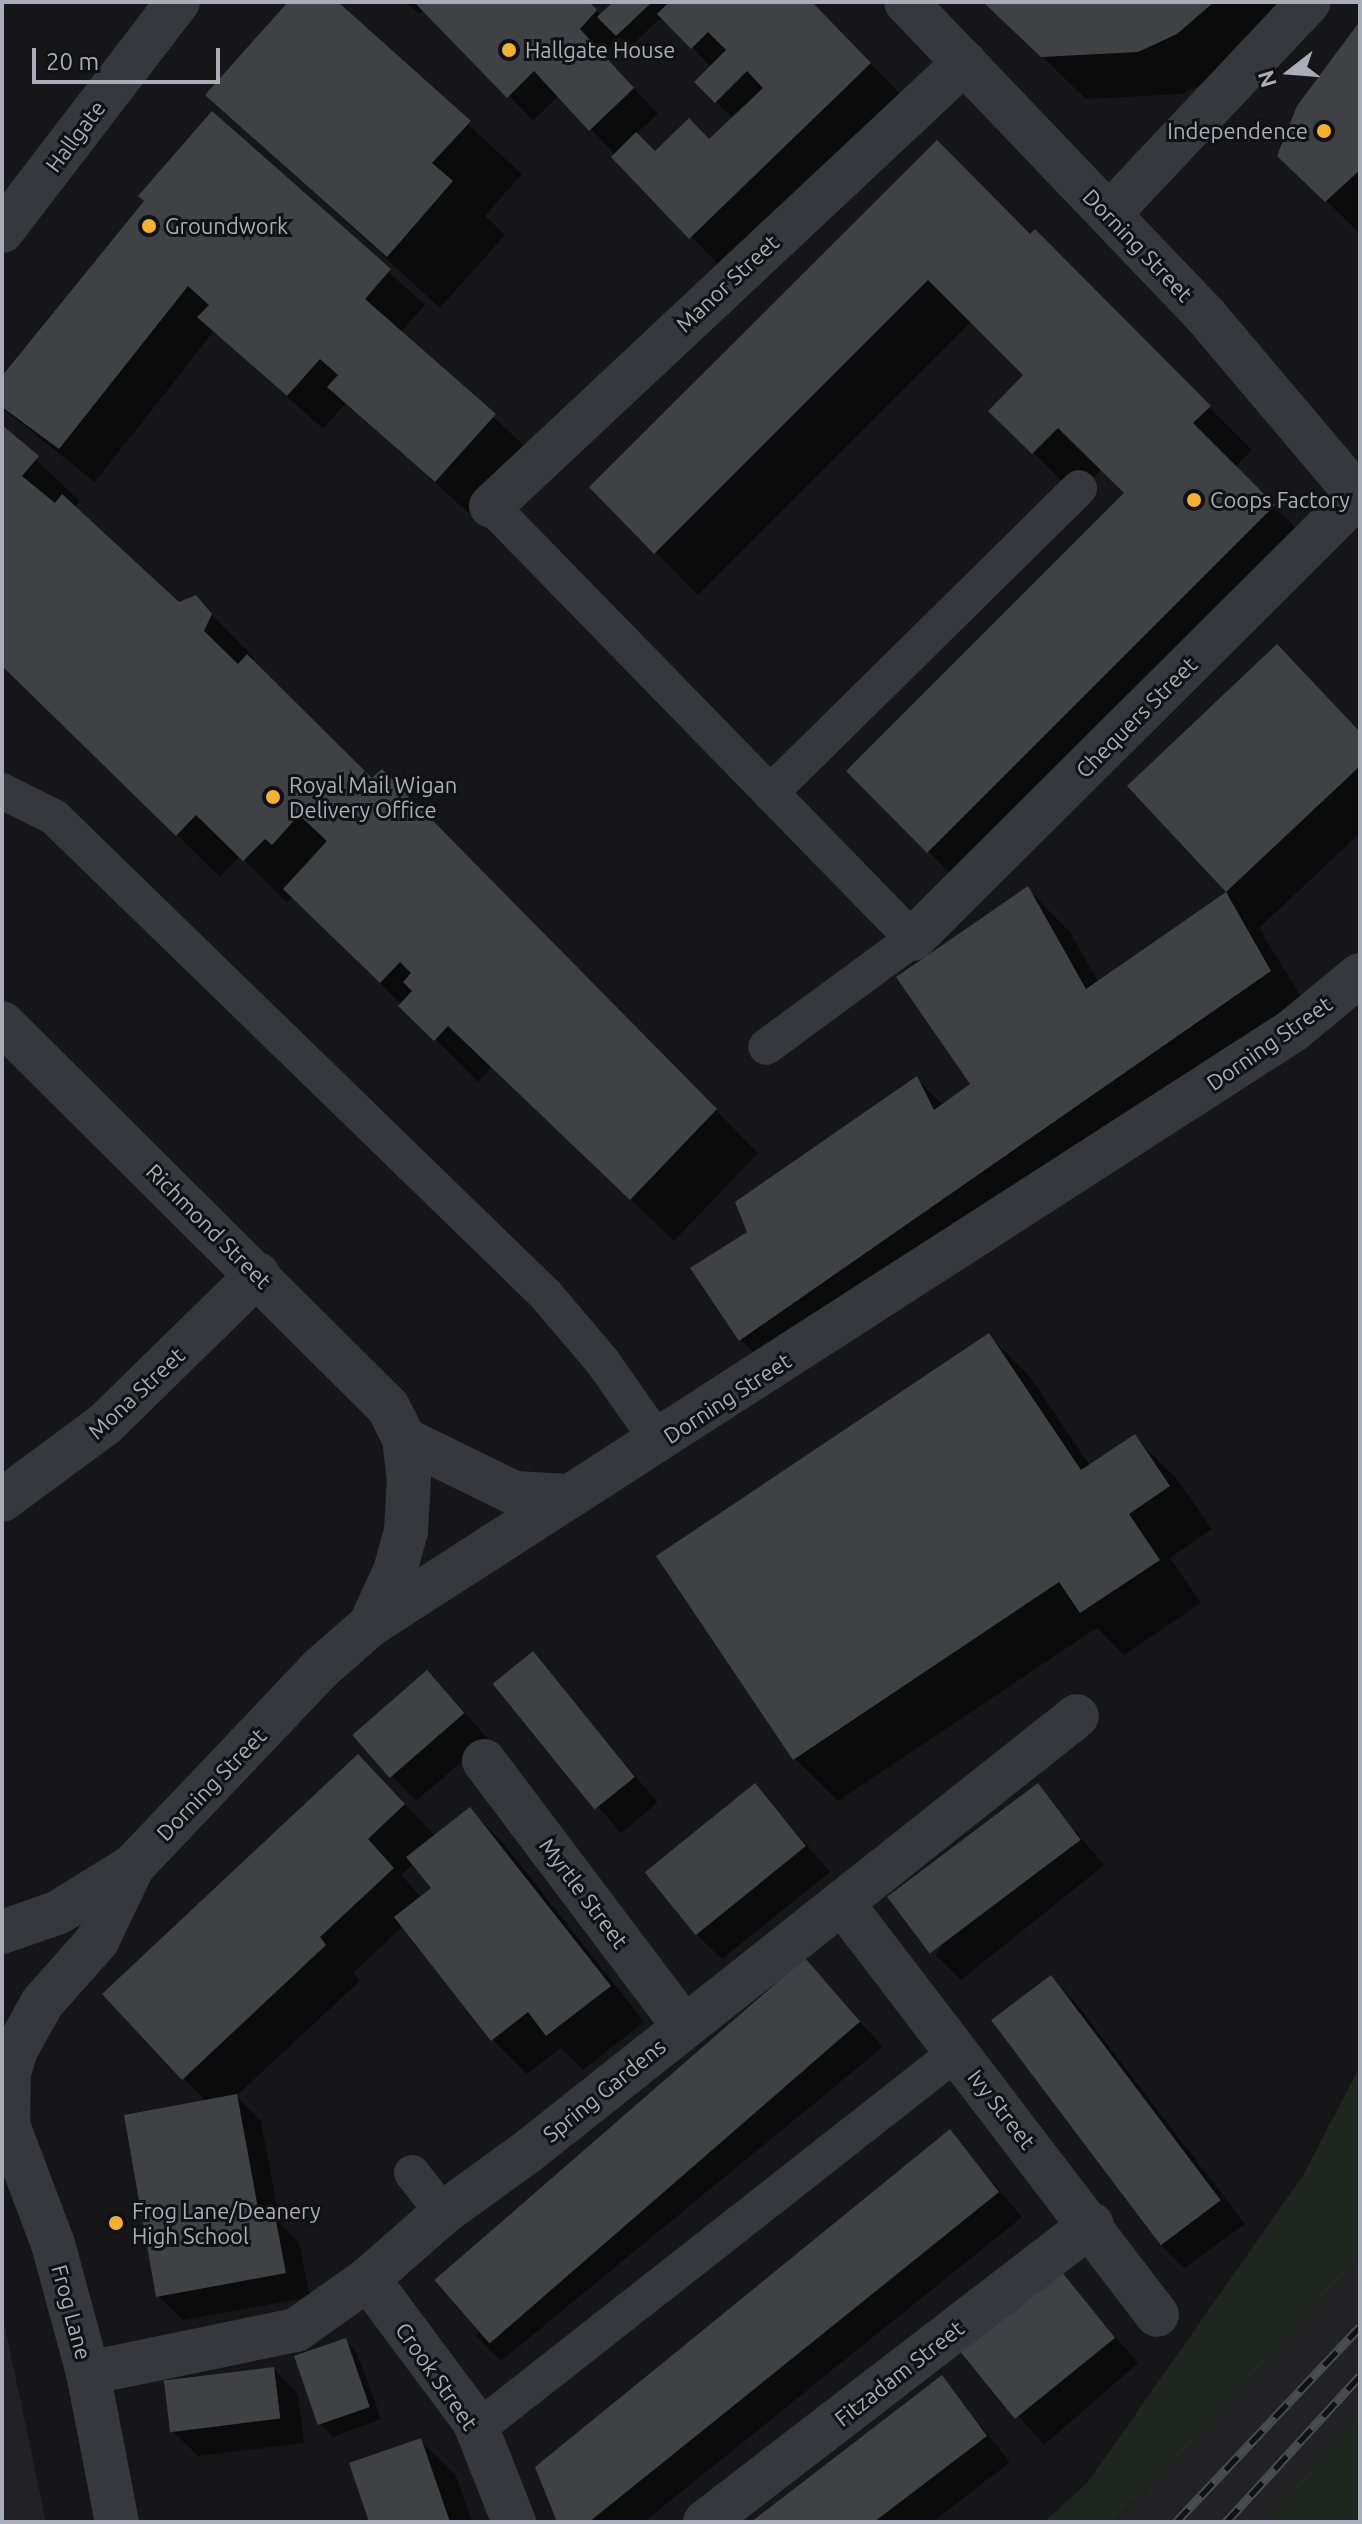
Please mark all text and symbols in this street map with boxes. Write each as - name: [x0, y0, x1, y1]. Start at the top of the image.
- scale bar: [36, 32, 224, 82]
- north arrow: [1250, 32, 1330, 112]
- place label: Hallgate House: [525, 37, 675, 63]
- marker: Hallgate House: [500, 41, 518, 59]
- text: 20 m: [46, 48, 99, 75]
- text: N: [1252, 68, 1281, 91]
- street label: Hallgate: [40, 95, 110, 177]
- place label: Independence: [1167, 118, 1308, 144]
- marker: Independence: [1315, 122, 1333, 140]
- street label: Dorning Street: [1078, 183, 1198, 307]
- place label: Groundwork: [165, 213, 288, 239]
- marker: Groundwork: [140, 217, 158, 235]
- street label: Manor Street: [670, 229, 784, 337]
- place label: Coops Factory: [1210, 487, 1350, 513]
- marker: Coops Factory: [1185, 491, 1203, 509]
- street label: Chequers Street: [1070, 651, 1202, 783]
- place label: Royal Mail Wigan Delivery Office: [289, 771, 457, 822]
- marker: Royal Mail Wigan Delivery Office: [264, 788, 282, 806]
- street label: Dorning Street: [1201, 990, 1337, 1096]
- street label: Richmond Street: [141, 1158, 277, 1294]
- street label: Mona Street: [82, 1342, 190, 1444]
- street label: Dorning Street: [658, 1347, 796, 1449]
- street label: Dorning Street: [151, 1722, 271, 1846]
- street label: Myrtle Street: [534, 1833, 634, 1953]
- street label: Spring Gardens: [538, 2033, 670, 2147]
- street label: Ivy Street: [963, 2064, 1041, 2154]
- place label: Frog Lane/Deanery High School: [132, 2197, 321, 2248]
- marker: Frog Lane/Deanery High School: [107, 2214, 125, 2232]
- street label: Frog Lane: [47, 2262, 97, 2362]
- street label: Fitzadam Street: [829, 2314, 969, 2432]
- street label: Crook Street: [390, 2317, 484, 2435]

